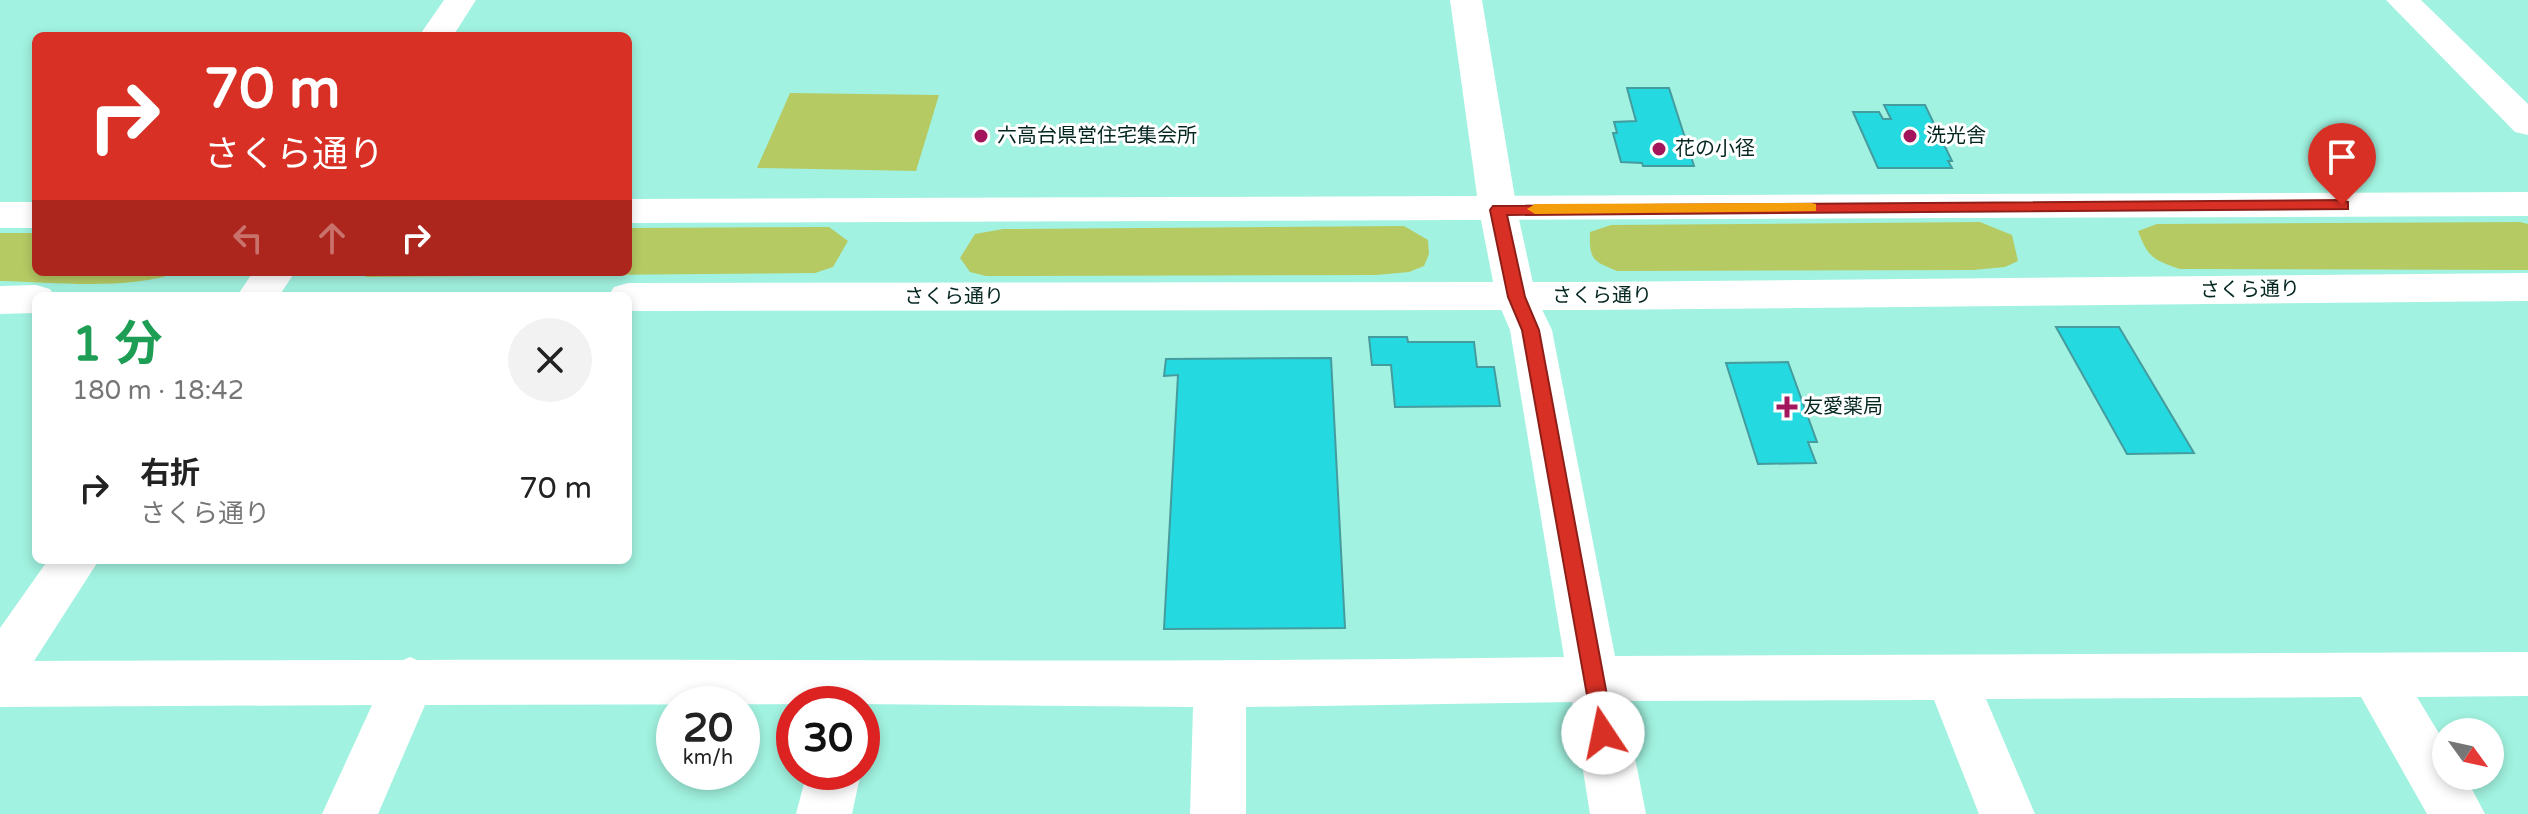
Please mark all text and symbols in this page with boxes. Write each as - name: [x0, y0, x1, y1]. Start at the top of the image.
- text: 70 m: [204, 56, 340, 123]
- icon: right: [72, 64, 176, 168]
- pin: [2308, 123, 2376, 205]
- place label: 六高台県営住宅集会所: [997, 124, 1197, 148]
- place label: 洗光舎: [1926, 124, 1986, 148]
- marker: 六高台県営住宅集会所: [972, 127, 990, 145]
- marker: 洗光舎: [1901, 127, 1919, 145]
- text: さくら通り: [204, 133, 384, 176]
- icon: arrive: [2320, 135, 2364, 179]
- place label: 花の小径: [1675, 137, 1755, 161]
- marker: 花の小径: [1650, 140, 1668, 158]
- icon: left: [226, 216, 270, 260]
- icon: ahead: [310, 216, 354, 260]
- icon: right: [394, 216, 438, 260]
- street label: さくら通り: [2200, 277, 2300, 303]
- street label: さくら通り: [1552, 284, 1652, 308]
- street label: さくら通り: [904, 285, 1004, 309]
- text: 1 分: [72, 316, 163, 374]
- button: close: [508, 318, 592, 402]
- text: 180 m · 18:42: [72, 375, 244, 406]
- place label: 友愛薬局: [1803, 395, 1883, 419]
- marker: 友愛薬局: [1778, 398, 1796, 416]
- text: 右折: [140, 455, 200, 492]
- icon: right: [72, 466, 116, 510]
- text: 70 m: [519, 470, 592, 507]
- text: さくら通り: [140, 498, 270, 529]
- speed limit sign: 30: [776, 686, 880, 790]
- position arrow: [1561, 691, 1645, 775]
- text: 20: [683, 704, 733, 752]
- north arrow: [2432, 718, 2504, 790]
- map controls: [2432, 718, 2504, 790]
- text: km/h: [683, 746, 733, 770]

